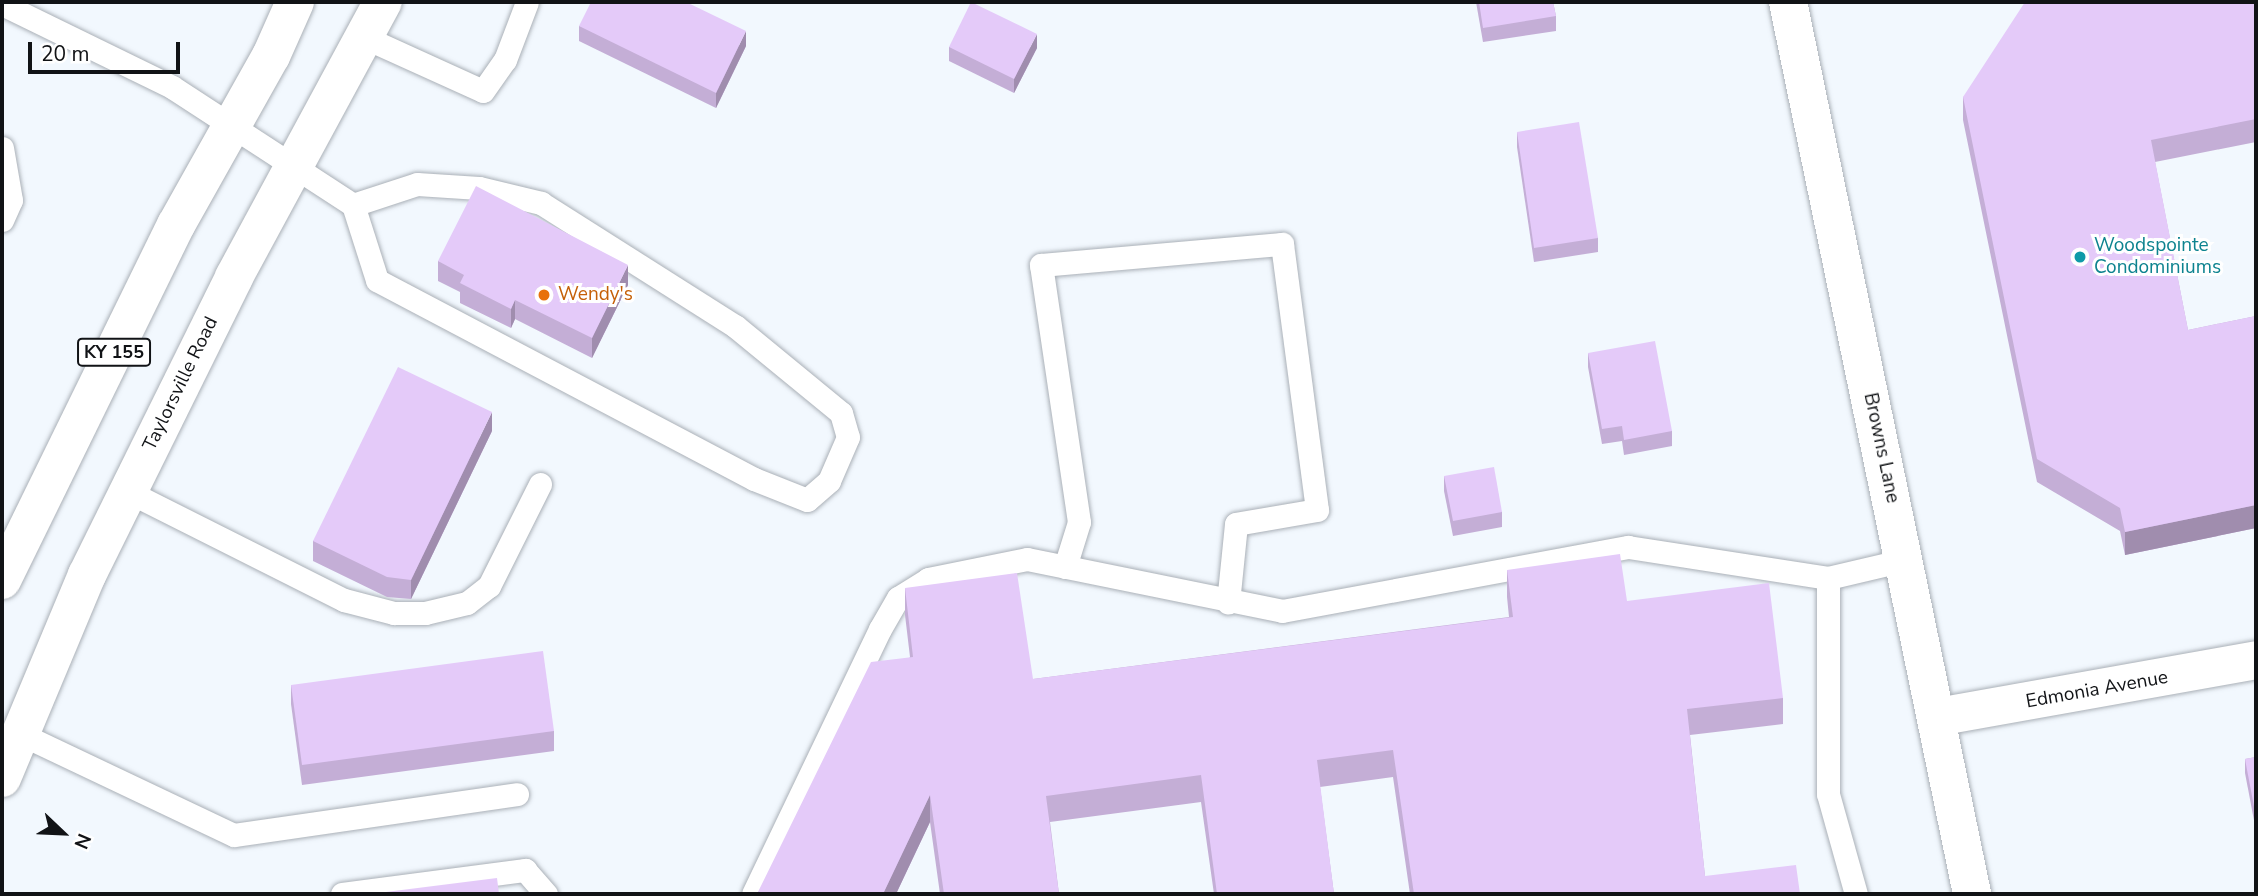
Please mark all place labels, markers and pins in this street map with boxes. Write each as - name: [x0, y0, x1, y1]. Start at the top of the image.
- place label: Woodspointe Condominiums: [2094, 235, 2221, 279]
- marker: Woodspointe Condominiums: [2072, 249, 2088, 265]
- place label: Wendy's: [558, 284, 633, 306]
- marker: Wendy's: [536, 287, 552, 303]

